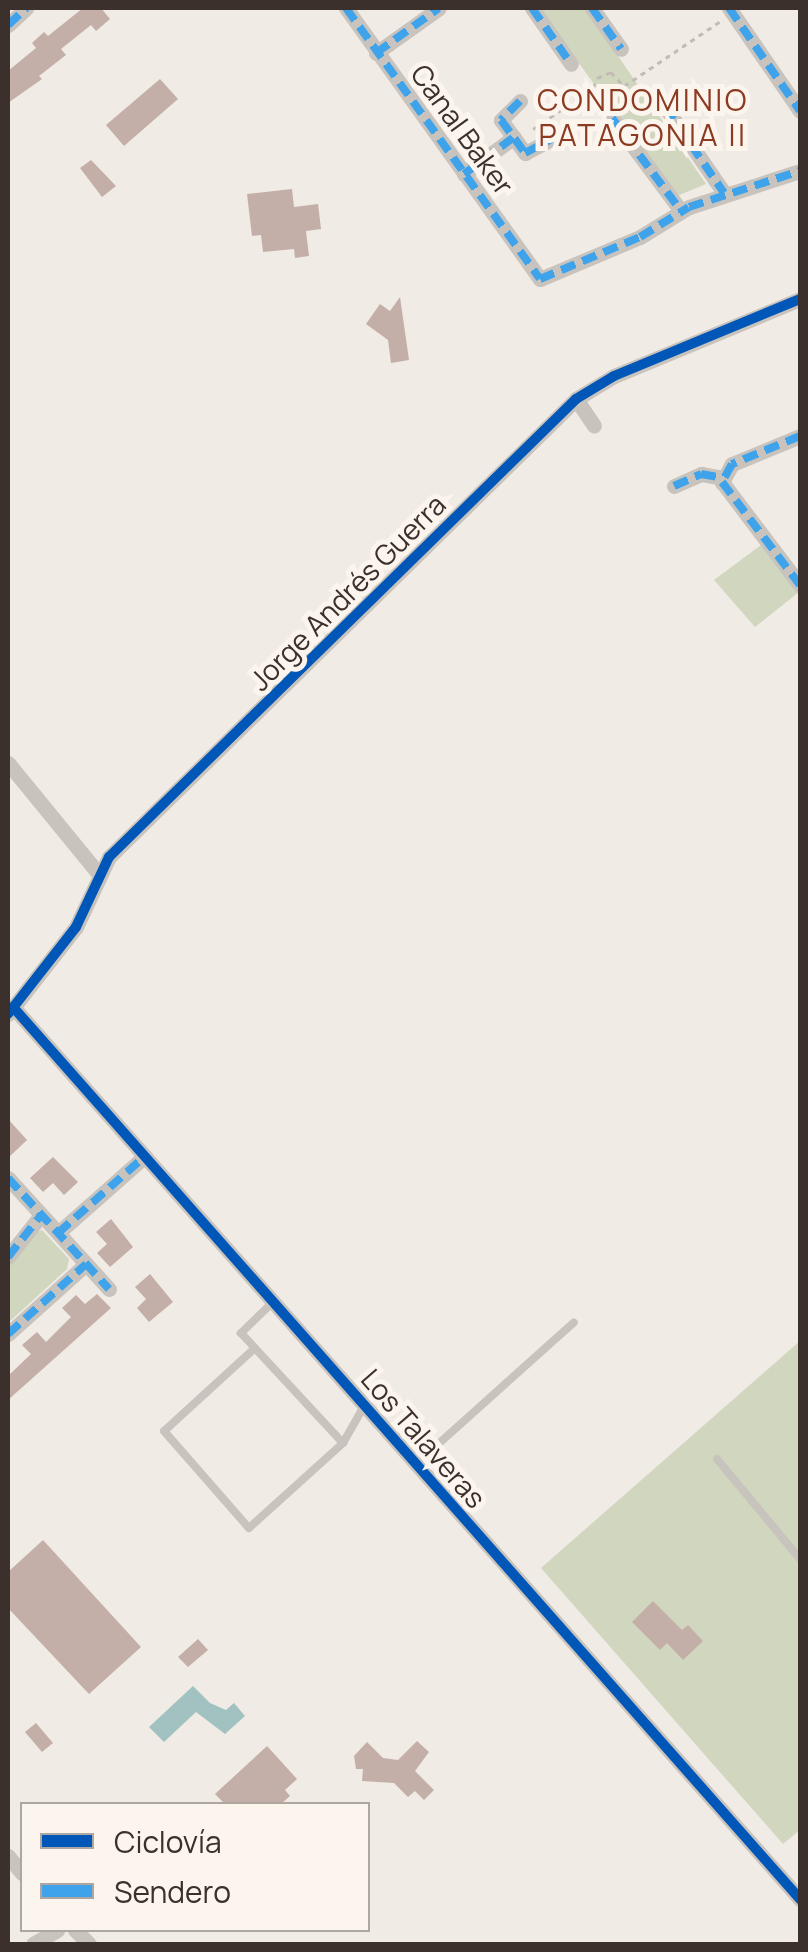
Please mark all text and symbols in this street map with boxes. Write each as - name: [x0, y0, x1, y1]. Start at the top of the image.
- street label: Canal Baker: [405, 57, 521, 201]
- district label: CONDOMINIO PATAGONIA II: [537, 82, 749, 152]
- street label: Jorge Andrés Guerra: [242, 487, 452, 697]
- street label: Los Talaveras: [355, 1362, 493, 1514]
- legend: [20, 1802, 370, 1932]
- text: Ciclovía: [114, 1821, 222, 1862]
- text: Sendero: [114, 1871, 231, 1912]

